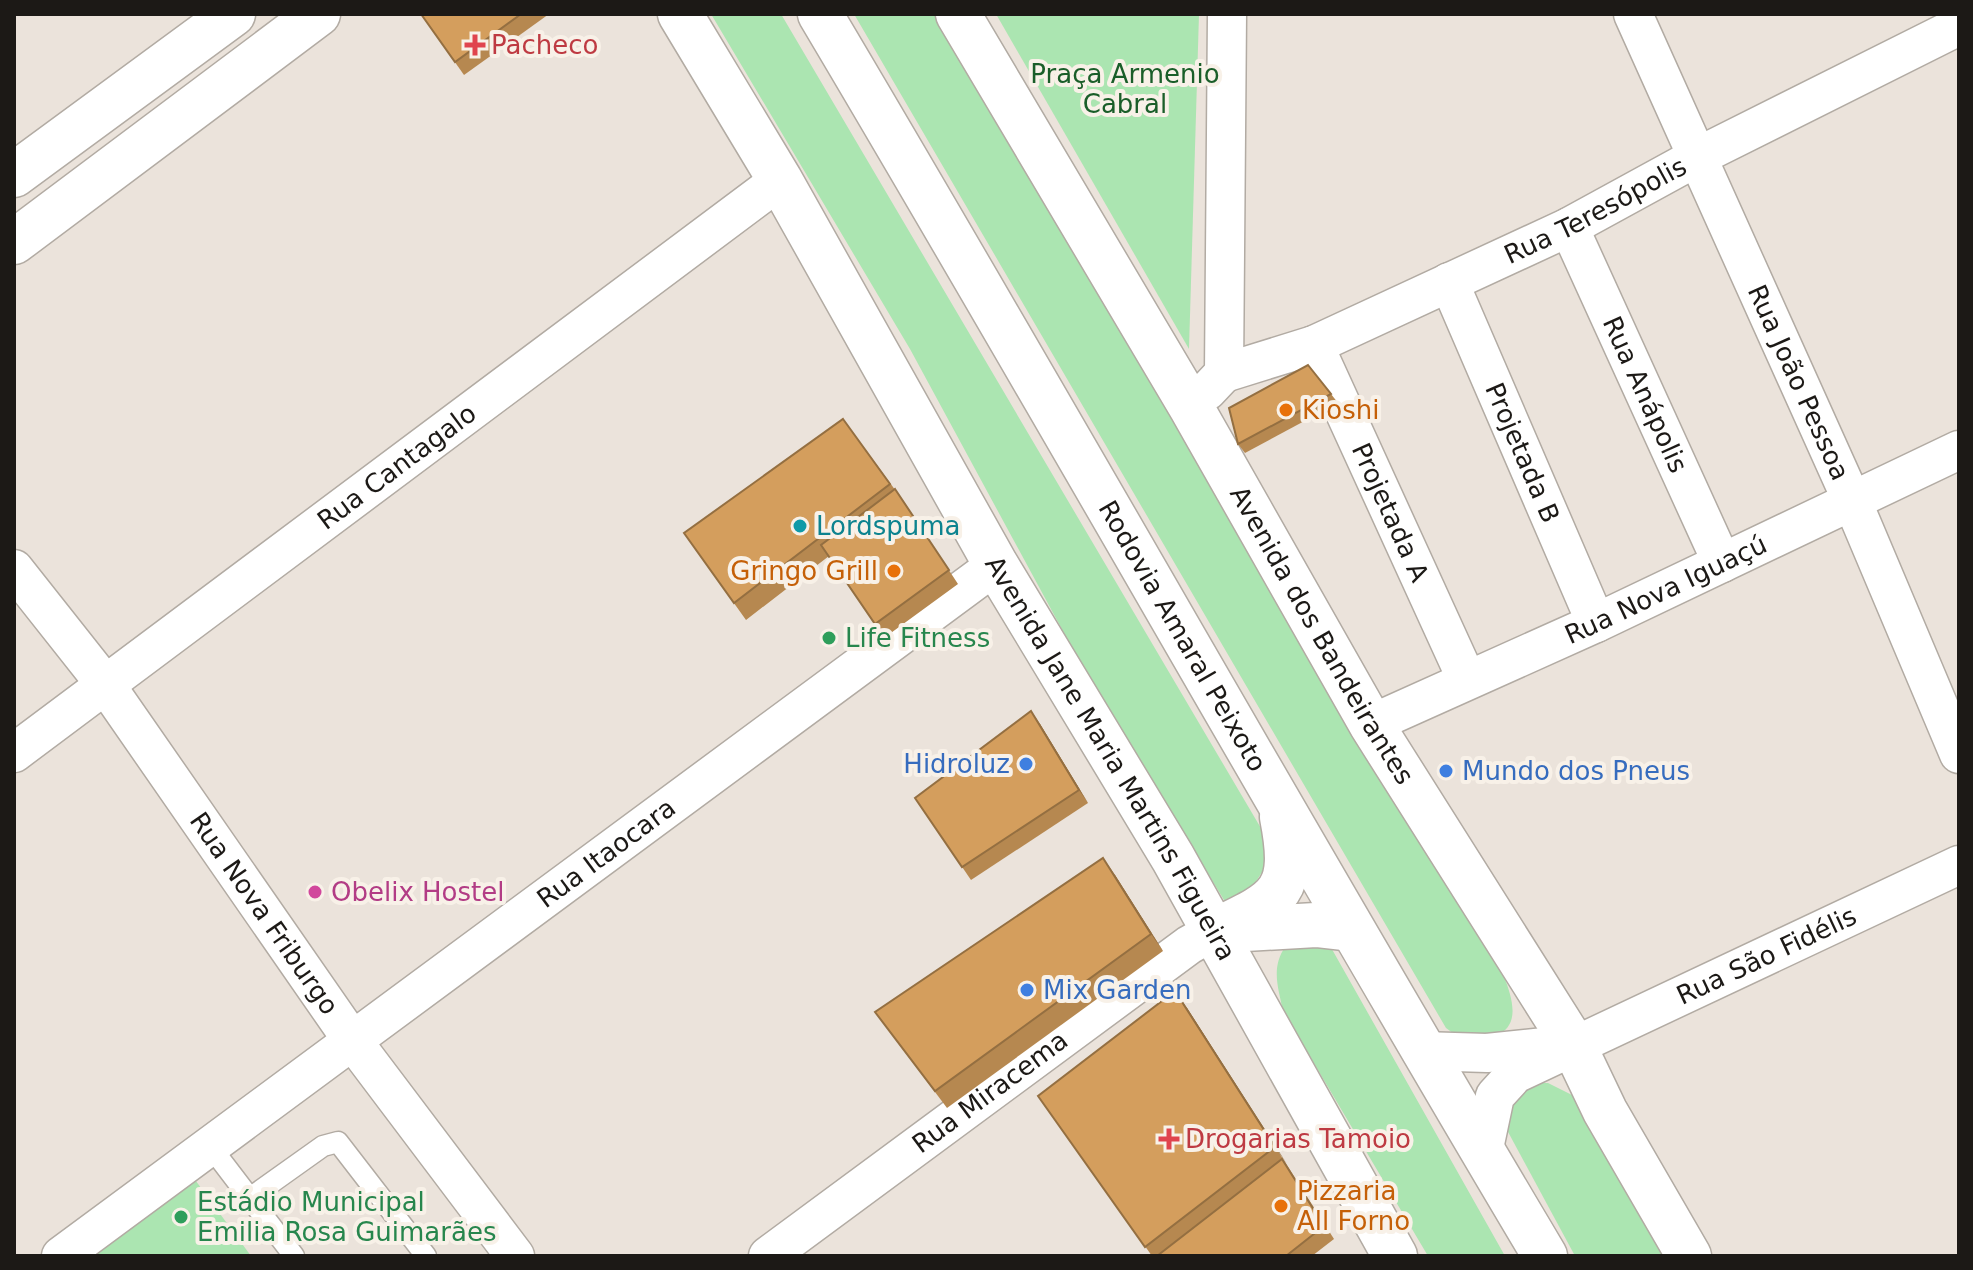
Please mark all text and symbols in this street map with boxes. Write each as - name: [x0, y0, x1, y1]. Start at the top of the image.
- place label: Pacheco: [491, 30, 598, 60]
- marker: Pacheco: [466, 36, 484, 54]
- park label: Praça Armenio Cabral: [1030, 59, 1220, 119]
- street label: Rua Teresópolis: [1499, 151, 1691, 270]
- street label: Rua João Pessoa: [1742, 280, 1856, 485]
- street label: Rua Anápolis: [1597, 312, 1694, 477]
- street label: Projetada B: [1479, 378, 1566, 527]
- place label: Kioshi: [1302, 395, 1379, 425]
- street label: Rua Cantagalo: [312, 398, 482, 536]
- marker: Kioshi: [1277, 401, 1295, 419]
- street label: Projetada A: [1346, 438, 1435, 587]
- street label: Avenida dos Bandeirantes: [1224, 481, 1420, 790]
- street label: Rodovia Amaral Peixoto: [1093, 495, 1273, 777]
- place label: Lordspuma: [816, 511, 960, 541]
- marker: Lordspuma: [791, 517, 809, 535]
- street label: Rua Nova Iguaçú: [1560, 529, 1772, 650]
- street label: Avenida Jane Maria Martins Figueira: [979, 551, 1242, 966]
- place label: Gringo Grill: [730, 556, 878, 586]
- marker: Gringo Grill: [885, 562, 903, 580]
- place label: Life Fitness: [845, 623, 990, 653]
- marker: Life Fitness: [820, 629, 838, 647]
- place label: Hidroluz: [903, 749, 1010, 779]
- marker: Hidroluz: [1017, 755, 1035, 773]
- place label: Mundo dos Pneus: [1462, 756, 1690, 786]
- marker: Mundo dos Pneus: [1437, 762, 1455, 780]
- street label: Rua Itaocara: [531, 792, 681, 914]
- street label: Rua Nova Friburgo: [184, 807, 345, 1020]
- place label: Obelix Hostel: [331, 877, 504, 907]
- marker: Obelix Hostel: [306, 883, 324, 901]
- street label: Rua São Fidélis: [1672, 900, 1861, 1011]
- place label: Mix Garden: [1043, 975, 1192, 1005]
- marker: Mix Garden: [1018, 981, 1036, 999]
- street label: Rua Miracema: [906, 1025, 1073, 1159]
- place label: Drogarias Tamoio: [1185, 1124, 1411, 1154]
- marker: Drogarias Tamoio: [1160, 1130, 1178, 1148]
- place label: Pizzaria All Forno: [1297, 1176, 1410, 1236]
- place label: Estádio Municipal Emilia Rosa Guimarães: [197, 1187, 496, 1247]
- marker: Pizzaria All Forno: [1272, 1197, 1290, 1215]
- marker: Estádio Municipal Emilia Rosa Guimarães: [172, 1208, 190, 1226]

